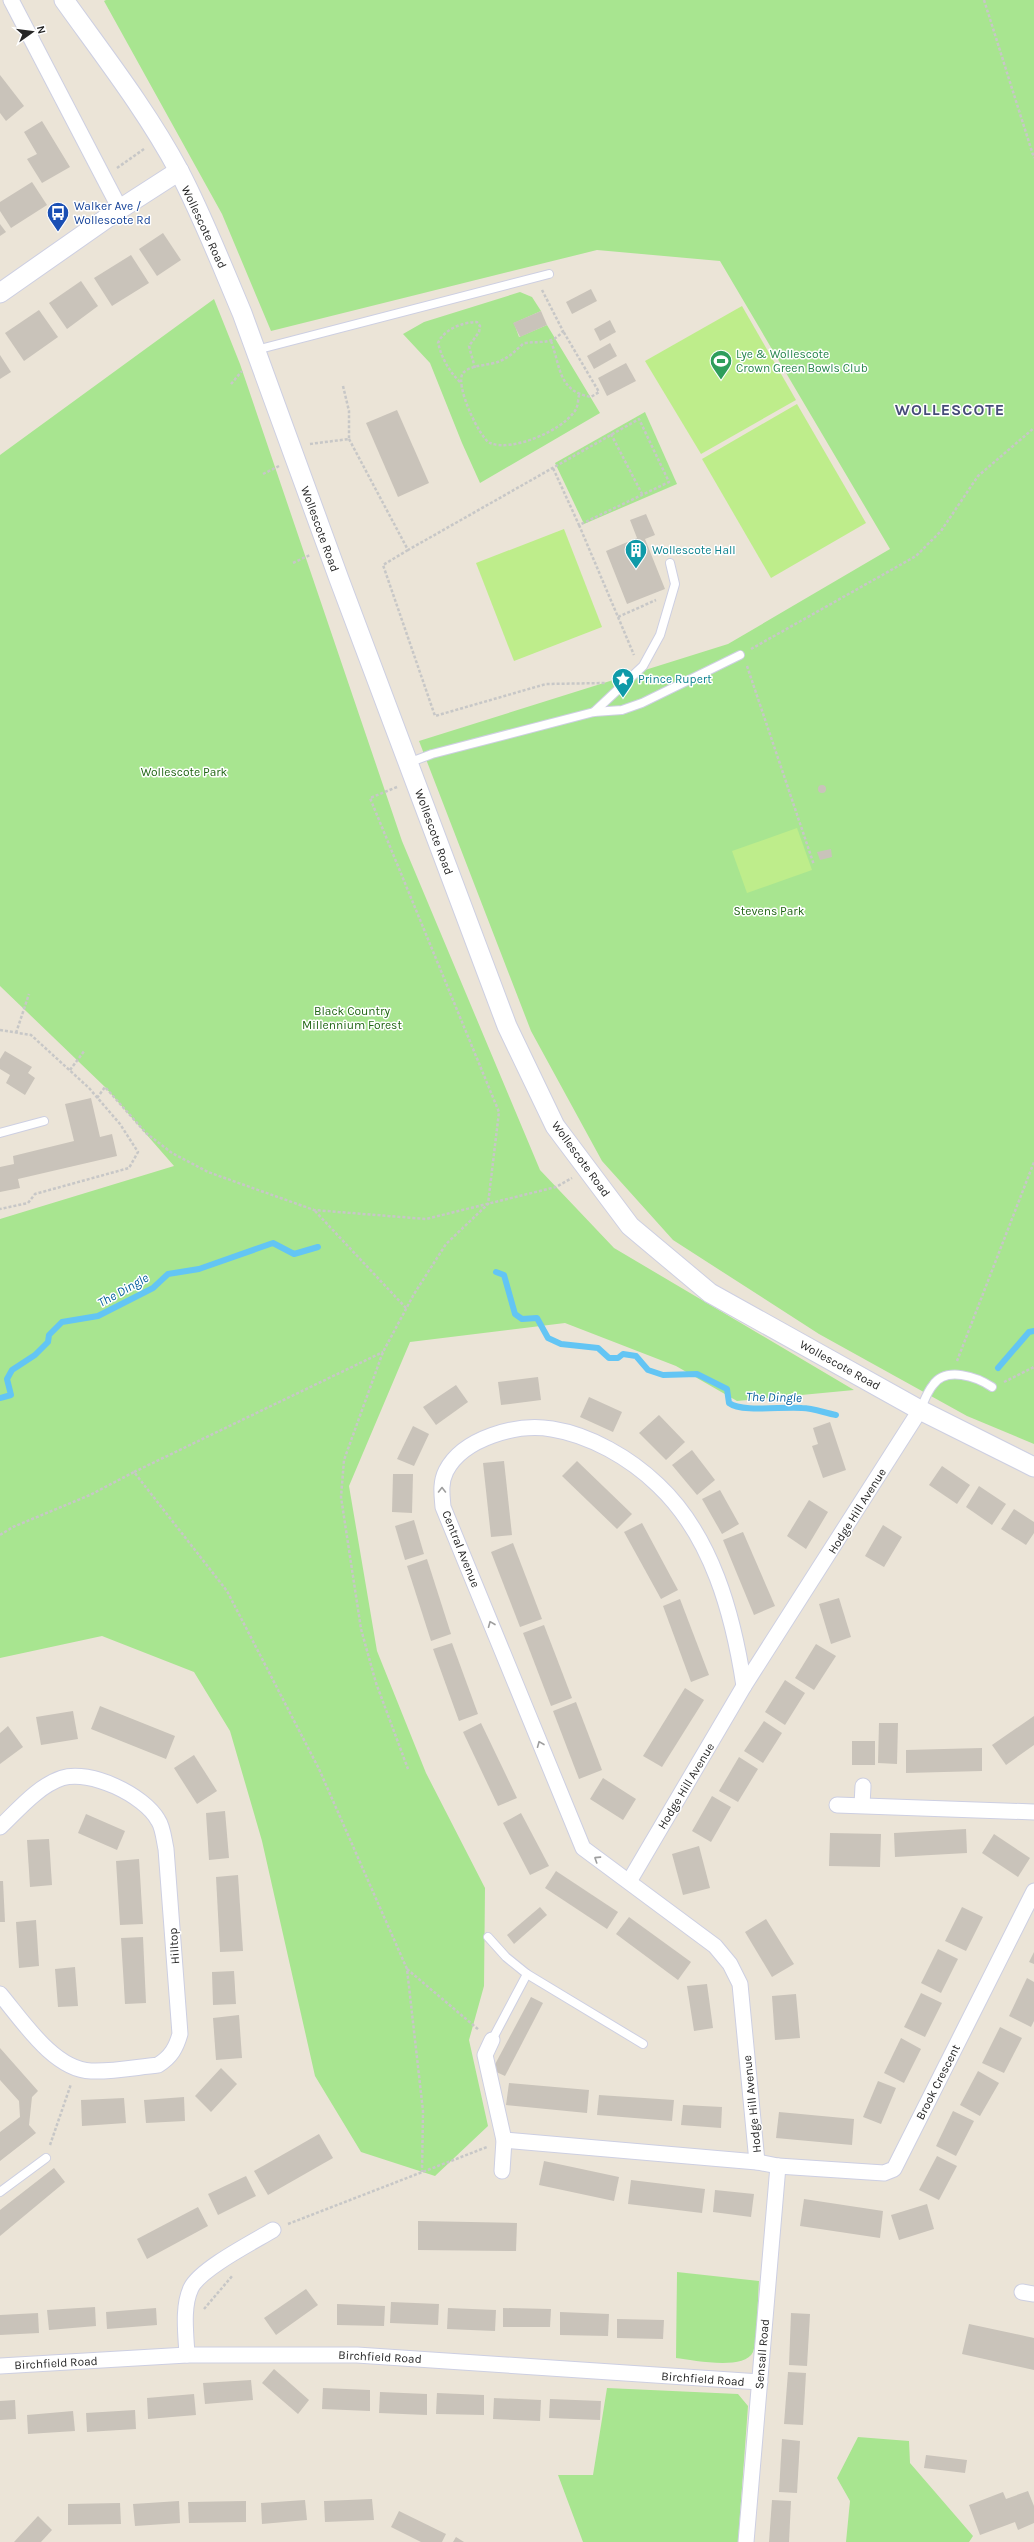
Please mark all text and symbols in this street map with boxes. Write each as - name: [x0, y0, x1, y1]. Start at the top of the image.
- north arrow: [12, 12, 52, 52]
- text: N: [34, 24, 48, 35]
- street label: Wollescote Road: [179, 183, 229, 271]
- place label: Walker Ave / Wollescote Rd: [74, 199, 151, 227]
- bus stop icon: Walker Ave / Wollescote Rd: [45, 200, 71, 233]
- place label: Lye & Wollescote Crown Green Bowls Club: [736, 347, 868, 375]
- sports icon: Lye & Wollescote Crown Green Bowls Club: [708, 348, 734, 381]
- district label: WOLLESCOTE: [895, 400, 1005, 419]
- street label: Wollescote Road: [298, 484, 342, 574]
- building icon: Wollescote Hall: [623, 537, 649, 570]
- place label: Wollescote Hall: [652, 543, 736, 557]
- place icon: Prince Rupert: [610, 666, 636, 699]
- place label: Prince Rupert: [638, 672, 712, 686]
- park label: Wollescote Park: [141, 765, 228, 779]
- street label: Wollescote Road: [412, 787, 456, 877]
- park label: Stevens Park: [734, 904, 805, 918]
- park label: Black Country Millennium Forest: [302, 1004, 402, 1032]
- street label: Wollescote Road: [549, 1118, 613, 1200]
- water label: The Dingle: [95, 1270, 151, 1310]
- street label: Wollescote Road: [797, 1337, 883, 1393]
- water label: The Dingle: [746, 1389, 802, 1405]
- street label: Hodge Hill Avenue: [825, 1466, 889, 1556]
- one-way arrow: [438, 1486, 446, 1492]
- street label: Central Avenue: [439, 1508, 483, 1590]
- one-way arrow: [488, 1620, 496, 1628]
- street label: Hodge Hill Avenue: [655, 1740, 717, 1832]
- one-way arrow: [537, 1741, 545, 1748]
- one-way arrow: [594, 1856, 601, 1864]
- street label: Hilltop: [166, 1927, 182, 1965]
- street label: Brook Crescent: [913, 2042, 963, 2122]
- street label: Hodge Hill Avenue: [740, 2054, 764, 2154]
- street label: Sensall Road: [752, 2318, 772, 2390]
- street label: Birchfield Road: [338, 2348, 422, 2366]
- street label: Birchfield Road: [14, 2354, 98, 2372]
- street label: Birchfield Road: [661, 2369, 745, 2389]

